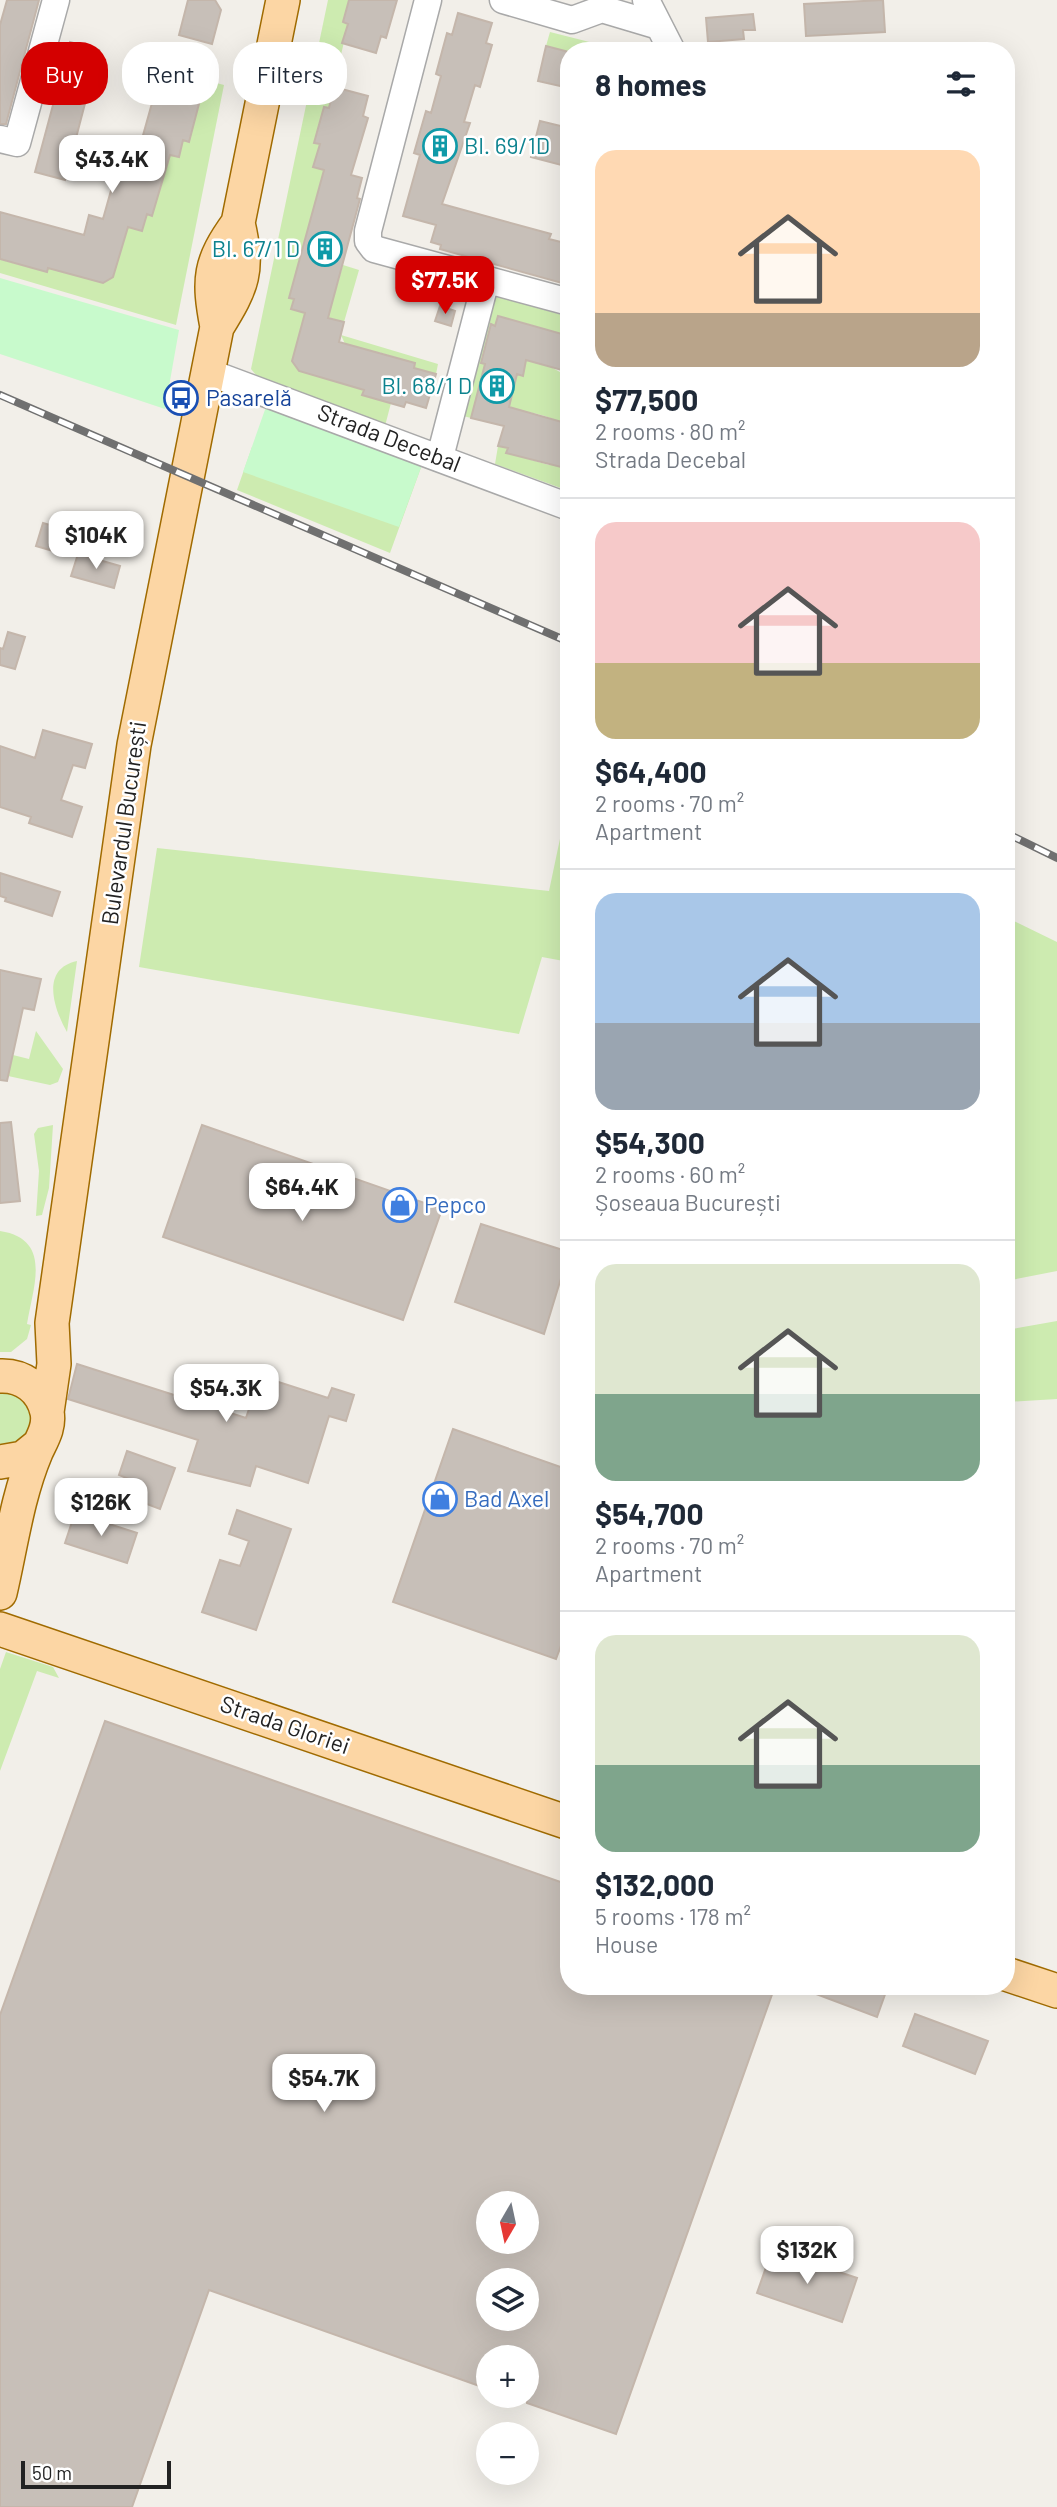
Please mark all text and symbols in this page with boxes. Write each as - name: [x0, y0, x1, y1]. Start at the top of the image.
- chip: Buy: [21, 42, 108, 105]
- chip: Rent: [122, 42, 219, 105]
- chip: Filters: [233, 42, 347, 105]
- icon: filters: [942, 65, 980, 103]
- text: 8 homes: [595, 66, 706, 102]
- building icon: Bl. 69/1D: [421, 127, 459, 165]
- place label: Bl. 69/1D: [464, 131, 550, 159]
- pin: $43.4K: [55, 136, 169, 195]
- text: $43.4K: [75, 144, 149, 172]
- icon: home: [725, 196, 851, 322]
- building icon: Bl. 67/1 D: [306, 230, 344, 268]
- place label: Bl. 67/1 D: [212, 234, 300, 262]
- pin: $77.5K: [388, 256, 502, 316]
- text: $77.5K: [411, 265, 479, 293]
- building icon: Bl. 68/1 D: [478, 367, 516, 405]
- place label: Bl. 68/1 D: [381, 371, 472, 399]
- bus stop icon: Pasarelă: [162, 379, 200, 417]
- text: $77,500: [595, 381, 698, 417]
- place label: Pasarelă: [206, 383, 292, 411]
- street label: Strada Decebal: [314, 397, 465, 477]
- text: 2 rooms · 80 m²: [595, 417, 745, 445]
- text: Strada Decebal: [595, 445, 746, 473]
- pin: $104K: [47, 512, 145, 571]
- text: $104K: [65, 520, 127, 548]
- icon: home: [725, 568, 851, 694]
- street label: Bulevardul București: [95, 719, 151, 927]
- text: $64,400: [595, 753, 707, 789]
- text: 2 rooms · 70 m²: [595, 789, 744, 817]
- text: Apartment: [595, 817, 702, 845]
- icon: home: [725, 939, 851, 1065]
- text: $54,300: [595, 1124, 705, 1160]
- text: 2 rooms · 60 m²: [595, 1160, 745, 1188]
- pin: $64.4K: [245, 1164, 359, 1223]
- text: $64.4K: [265, 1172, 339, 1200]
- shop icon: Pepco: [381, 1186, 419, 1224]
- text: Șoseaua București: [595, 1188, 781, 1216]
- place label: Pepco: [424, 1190, 486, 1218]
- icon: home: [725, 1310, 851, 1436]
- pin: $54.3K: [169, 1364, 283, 1424]
- text: $54.3K: [190, 1373, 262, 1401]
- pin: $126K: [52, 1478, 150, 1538]
- shop icon: Bad Axel: [421, 1480, 459, 1518]
- place label: Bad Axel: [464, 1484, 549, 1512]
- text: $126K: [71, 1487, 131, 1515]
- text: $54,700: [595, 1495, 704, 1531]
- text: 2 rooms · 70 m²: [595, 1531, 744, 1559]
- text: Apartment: [595, 1559, 702, 1587]
- icon: home: [725, 1681, 851, 1807]
- street label: Strada Gloriei: [217, 1689, 354, 1759]
- text: $132,000: [595, 1866, 714, 1902]
- text: 5 rooms · 178 m²: [595, 1902, 751, 1930]
- text: House: [595, 1930, 658, 1958]
- pin: $54.7K: [267, 2054, 381, 2114]
- text: $54.7K: [288, 2063, 360, 2091]
- north arrow: [476, 2191, 539, 2254]
- map controls: [476, 2191, 539, 2485]
- pin: $132K: [758, 2226, 856, 2286]
- text: $132K: [777, 2235, 838, 2263]
- button: layers: [476, 2268, 539, 2331]
- button: +: [476, 2345, 539, 2408]
- button: −: [476, 2422, 539, 2485]
- scale bar: [21, 2458, 172, 2490]
- text: 50 m: [32, 2461, 72, 2484]

